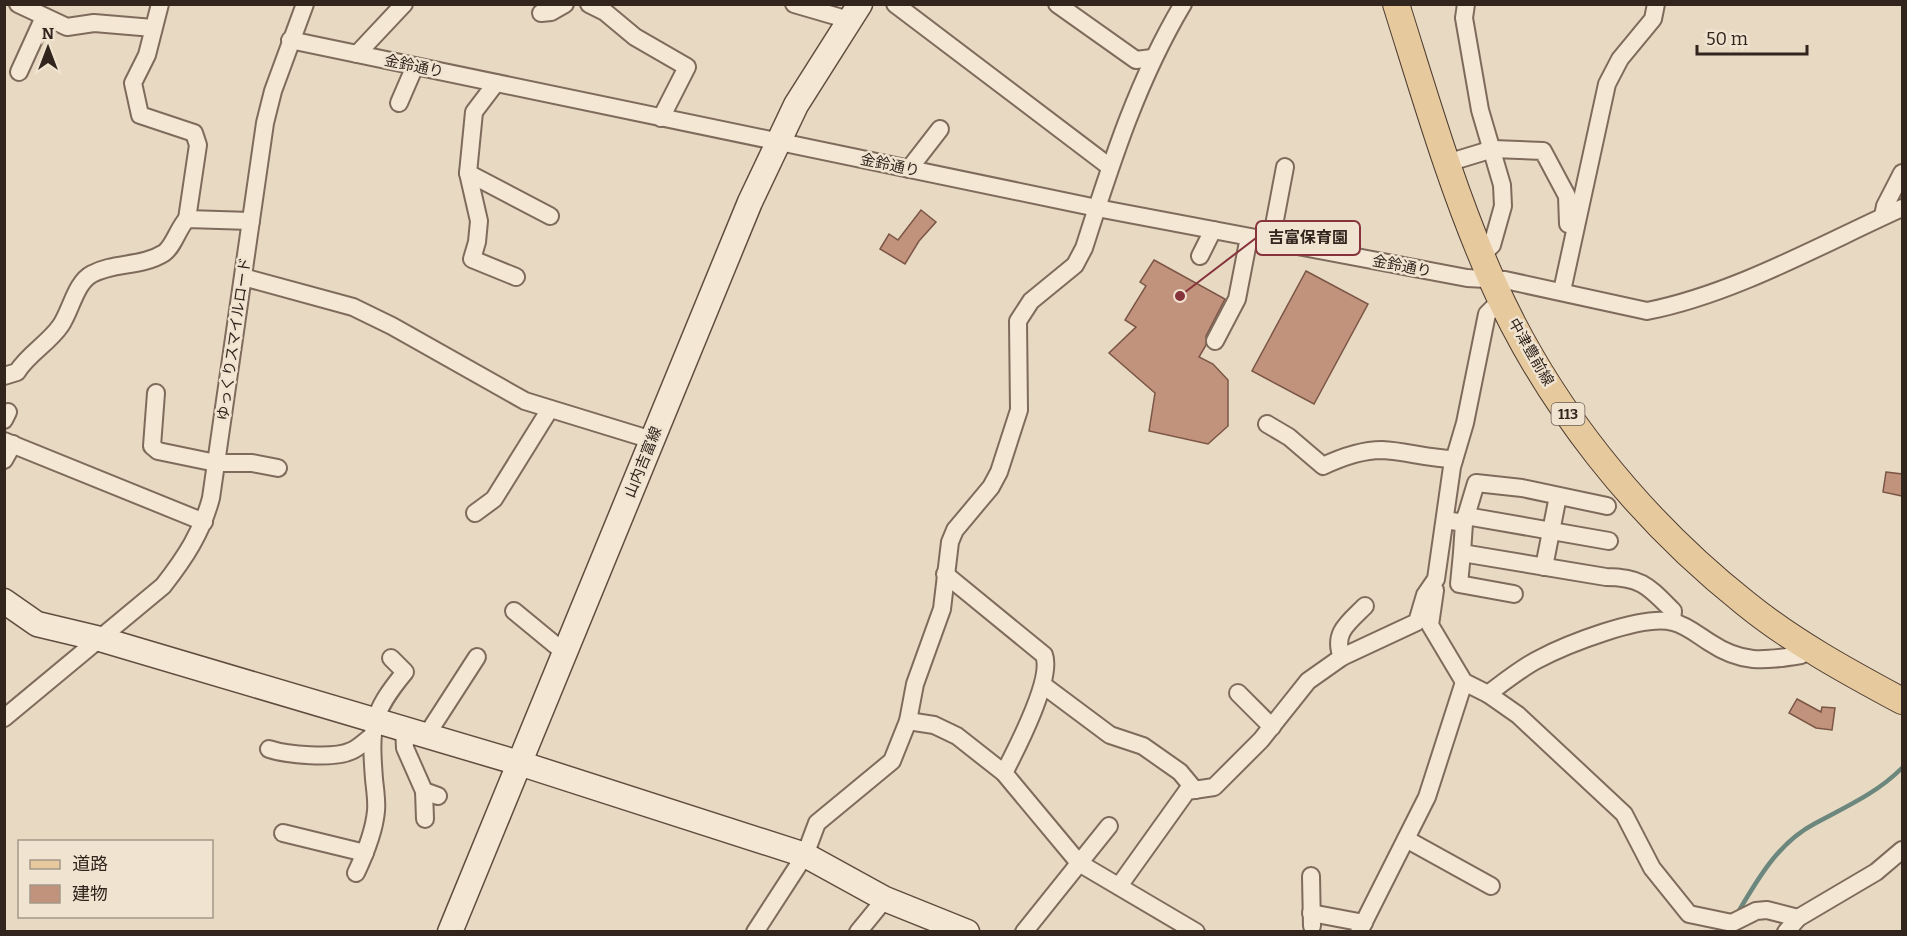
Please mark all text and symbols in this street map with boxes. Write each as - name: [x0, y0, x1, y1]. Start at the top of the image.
- north arrow: [18, 18, 78, 78]
- scale bar: [1697, 18, 1806, 56]
- text: N: [42, 24, 54, 43]
- text: 50 m: [1706, 28, 1748, 50]
- street label: 金鈴通り: [383, 51, 445, 81]
- street label: 金鈴通り: [859, 150, 921, 180]
- callout: 吉富保育園: [1256, 221, 1360, 255]
- text: 吉富保育園: [1268, 228, 1348, 247]
- street label: 金鈴通り: [1371, 251, 1433, 281]
- street label: ゆっくりスマイルロード: [214, 256, 254, 422]
- street label: 中津豊前線: [1504, 315, 1558, 389]
- road number: 113: [1552, 403, 1584, 425]
- street label: 山内吉富線: [621, 424, 665, 500]
- legend: [18, 840, 213, 918]
- text: 道路: [72, 853, 108, 875]
- text: 建物: [72, 883, 108, 905]

